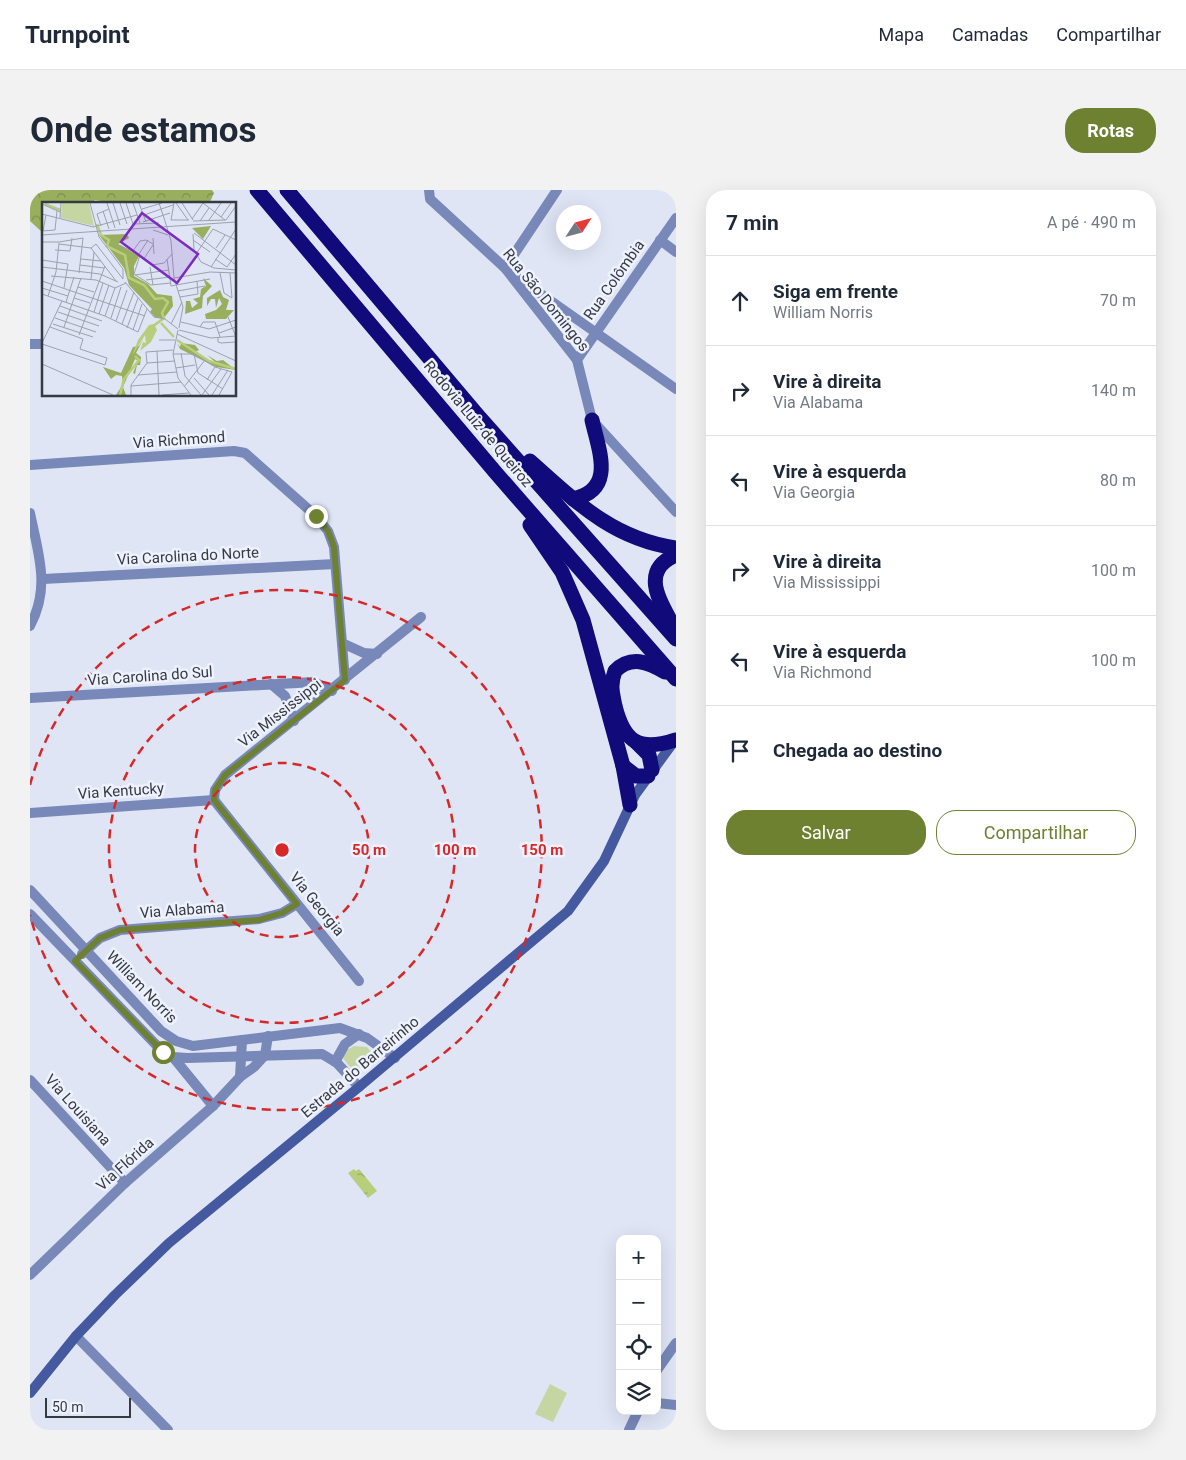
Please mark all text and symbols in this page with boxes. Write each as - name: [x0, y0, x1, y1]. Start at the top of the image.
- text: Turnpoint: [25, 21, 130, 49]
- text: Mapa: [879, 24, 924, 45]
- text: Camadas: [952, 24, 1028, 45]
- text: Compartilhar: [1056, 24, 1161, 45]
- button: Rotas: [1065, 108, 1156, 153]
- text: Onde estamos: [30, 110, 257, 151]
- inset map: [42, 202, 236, 396]
- north arrow: [556, 205, 601, 250]
- text: 7 min: [726, 211, 779, 235]
- text: A pé · 490 m: [1047, 213, 1136, 232]
- street label: Rua Colômbia: [580, 237, 648, 323]
- street label: Rua São Domingos: [499, 245, 593, 355]
- text: Siga em frente: [773, 280, 898, 303]
- icon: ahead: [726, 287, 754, 315]
- text: 70 m: [1100, 291, 1136, 310]
- text: William Norris: [773, 303, 873, 322]
- street label: Rodovia Luiz de Queiroz: [420, 357, 536, 491]
- text: Vire à direita: [773, 370, 882, 393]
- icon: right: [726, 377, 754, 405]
- text: 140 m: [1091, 381, 1136, 400]
- text: Via Alabama: [773, 393, 863, 412]
- street label: Via Richmond: [132, 428, 226, 452]
- text: Vire à esquerda: [773, 460, 906, 483]
- icon: left: [726, 467, 754, 495]
- text: 80 m: [1100, 471, 1136, 490]
- text: Via Georgia: [773, 483, 855, 502]
- route end: [305, 505, 328, 528]
- street label: Via Carolina do Norte: [116, 543, 260, 569]
- text: Vire à direita: [773, 550, 882, 573]
- icon: right: [726, 557, 754, 585]
- text: 100 m: [1091, 561, 1136, 580]
- text: Via Mississippi: [773, 573, 880, 592]
- text: Vire à esquerda: [773, 640, 906, 663]
- icon: left: [726, 647, 754, 675]
- text: 100 m: [1091, 651, 1136, 670]
- street label: Via Carolina do Sul: [87, 663, 213, 689]
- text: Via Richmond: [773, 663, 872, 682]
- street label: Via Mississippi: [235, 675, 325, 751]
- icon: arrive: [726, 737, 754, 765]
- text: Chegada ao destino: [773, 739, 942, 762]
- street label: Via Kentucky: [77, 779, 165, 803]
- button: Salvar: [726, 810, 926, 855]
- button: Compartilhar: [936, 810, 1136, 855]
- centre of rings: [273, 841, 291, 859]
- text: 50 m: [352, 841, 386, 859]
- text: 100 m: [434, 841, 476, 859]
- text: 150 m: [521, 841, 563, 859]
- street label: Via Georgia: [286, 868, 348, 940]
- street label: Via Alabama: [139, 898, 225, 922]
- street label: William Norris: [103, 947, 181, 1027]
- street label: Estrada do Barreirinho: [297, 1012, 423, 1122]
- route start: [152, 1041, 175, 1064]
- street label: Via Louisiana: [41, 1071, 115, 1149]
- street label: Via Flórida: [93, 1134, 157, 1194]
- map controls: [616, 1235, 661, 1415]
- button: +: [616, 1235, 661, 1280]
- button: −: [616, 1280, 661, 1325]
- button: locate: [616, 1325, 661, 1370]
- button: layers: [616, 1370, 661, 1415]
- scale bar: [45, 1395, 131, 1418]
- text: 50 m: [52, 1399, 84, 1415]

